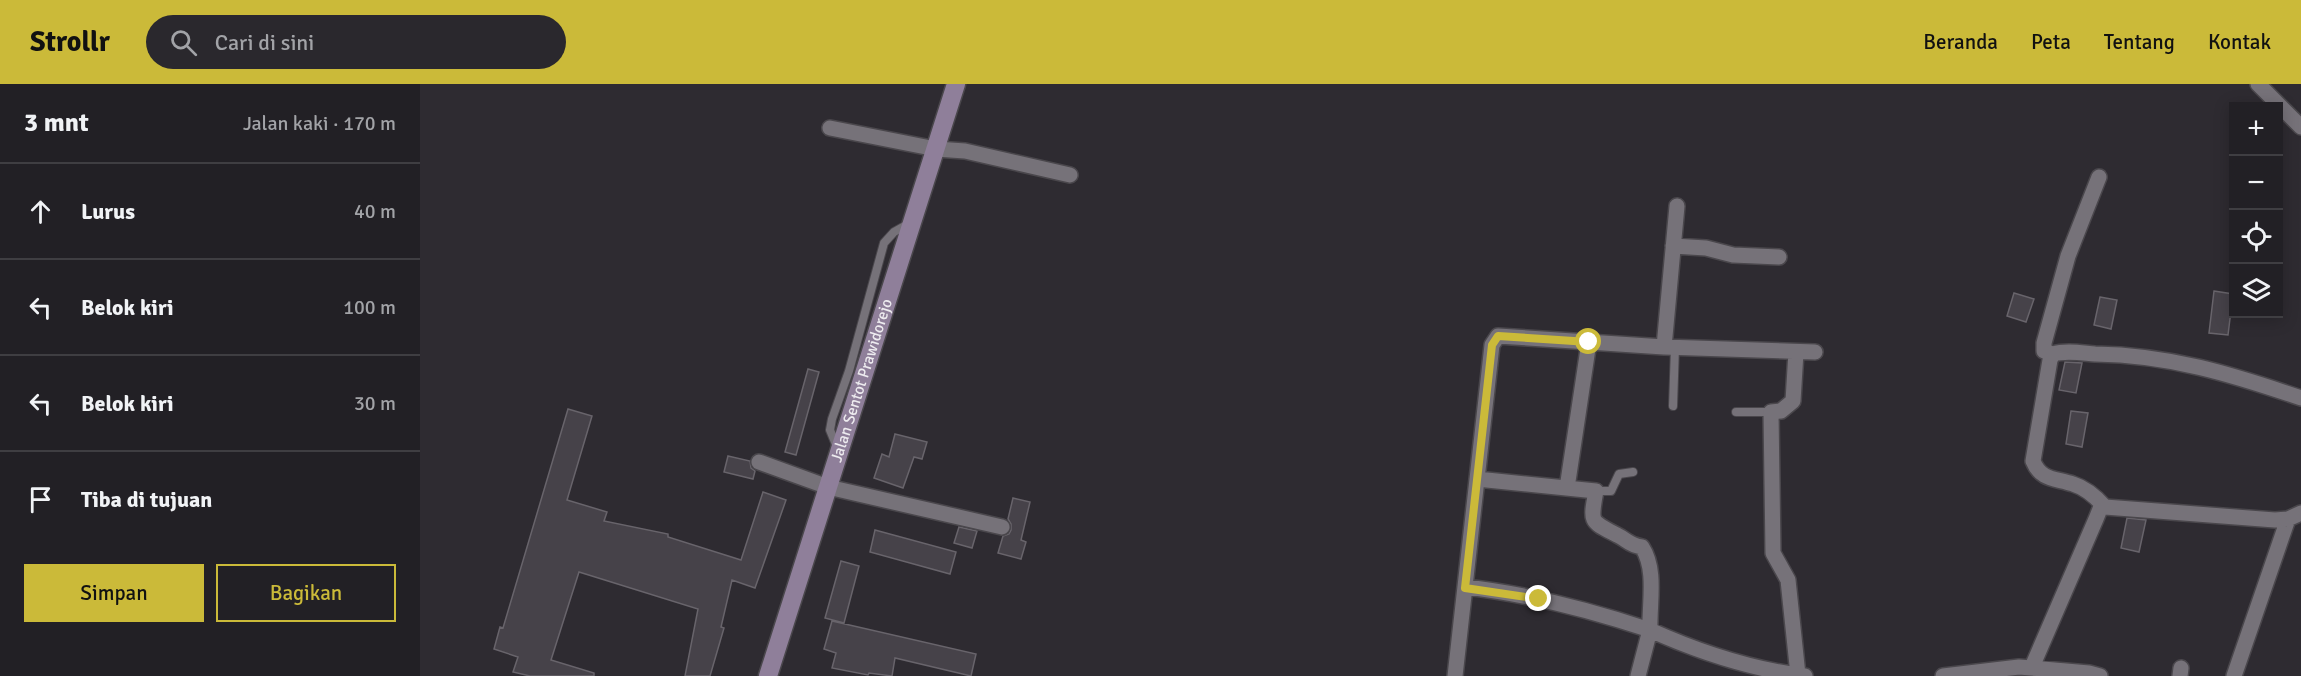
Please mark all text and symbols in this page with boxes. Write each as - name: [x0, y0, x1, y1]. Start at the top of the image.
- search box: [146, 15, 566, 69]
- text: Strollr: [30, 25, 110, 59]
- icon: search: [167, 26, 200, 59]
- text: Cari di sini: [215, 29, 314, 56]
- text: Beranda: [1923, 29, 1998, 55]
- text: Peta: [2031, 29, 2071, 55]
- text: Tentang: [2104, 29, 2175, 55]
- text: Kontak: [2208, 29, 2271, 55]
- map controls: [2229, 102, 2283, 318]
- button: +: [2229, 102, 2283, 156]
- text: 3 mnt: [24, 107, 89, 139]
- text: Jalan kaki · 170 m: [243, 111, 396, 136]
- button: −: [2229, 156, 2283, 210]
- icon: ahead: [24, 195, 57, 228]
- text: Lurus: [81, 198, 135, 225]
- text: 40 m: [354, 199, 396, 224]
- button: locate: [2229, 210, 2283, 264]
- button: layers: [2229, 264, 2283, 318]
- icon: left: [24, 291, 57, 324]
- text: Belok kiri: [81, 294, 174, 321]
- text: 100 m: [343, 295, 396, 320]
- street label: Jalan Sentot Prawidorejo: [827, 296, 897, 465]
- route start: [1575, 328, 1601, 354]
- icon: left: [24, 387, 57, 420]
- text: Belok kiri: [81, 390, 174, 417]
- text: 30 m: [354, 391, 396, 416]
- icon: arrive: [24, 483, 57, 516]
- text: Tiba di tujuan: [81, 486, 212, 513]
- button: Simpan: [24, 564, 204, 622]
- button: Bagikan: [216, 564, 396, 622]
- route end: [1525, 585, 1551, 611]

